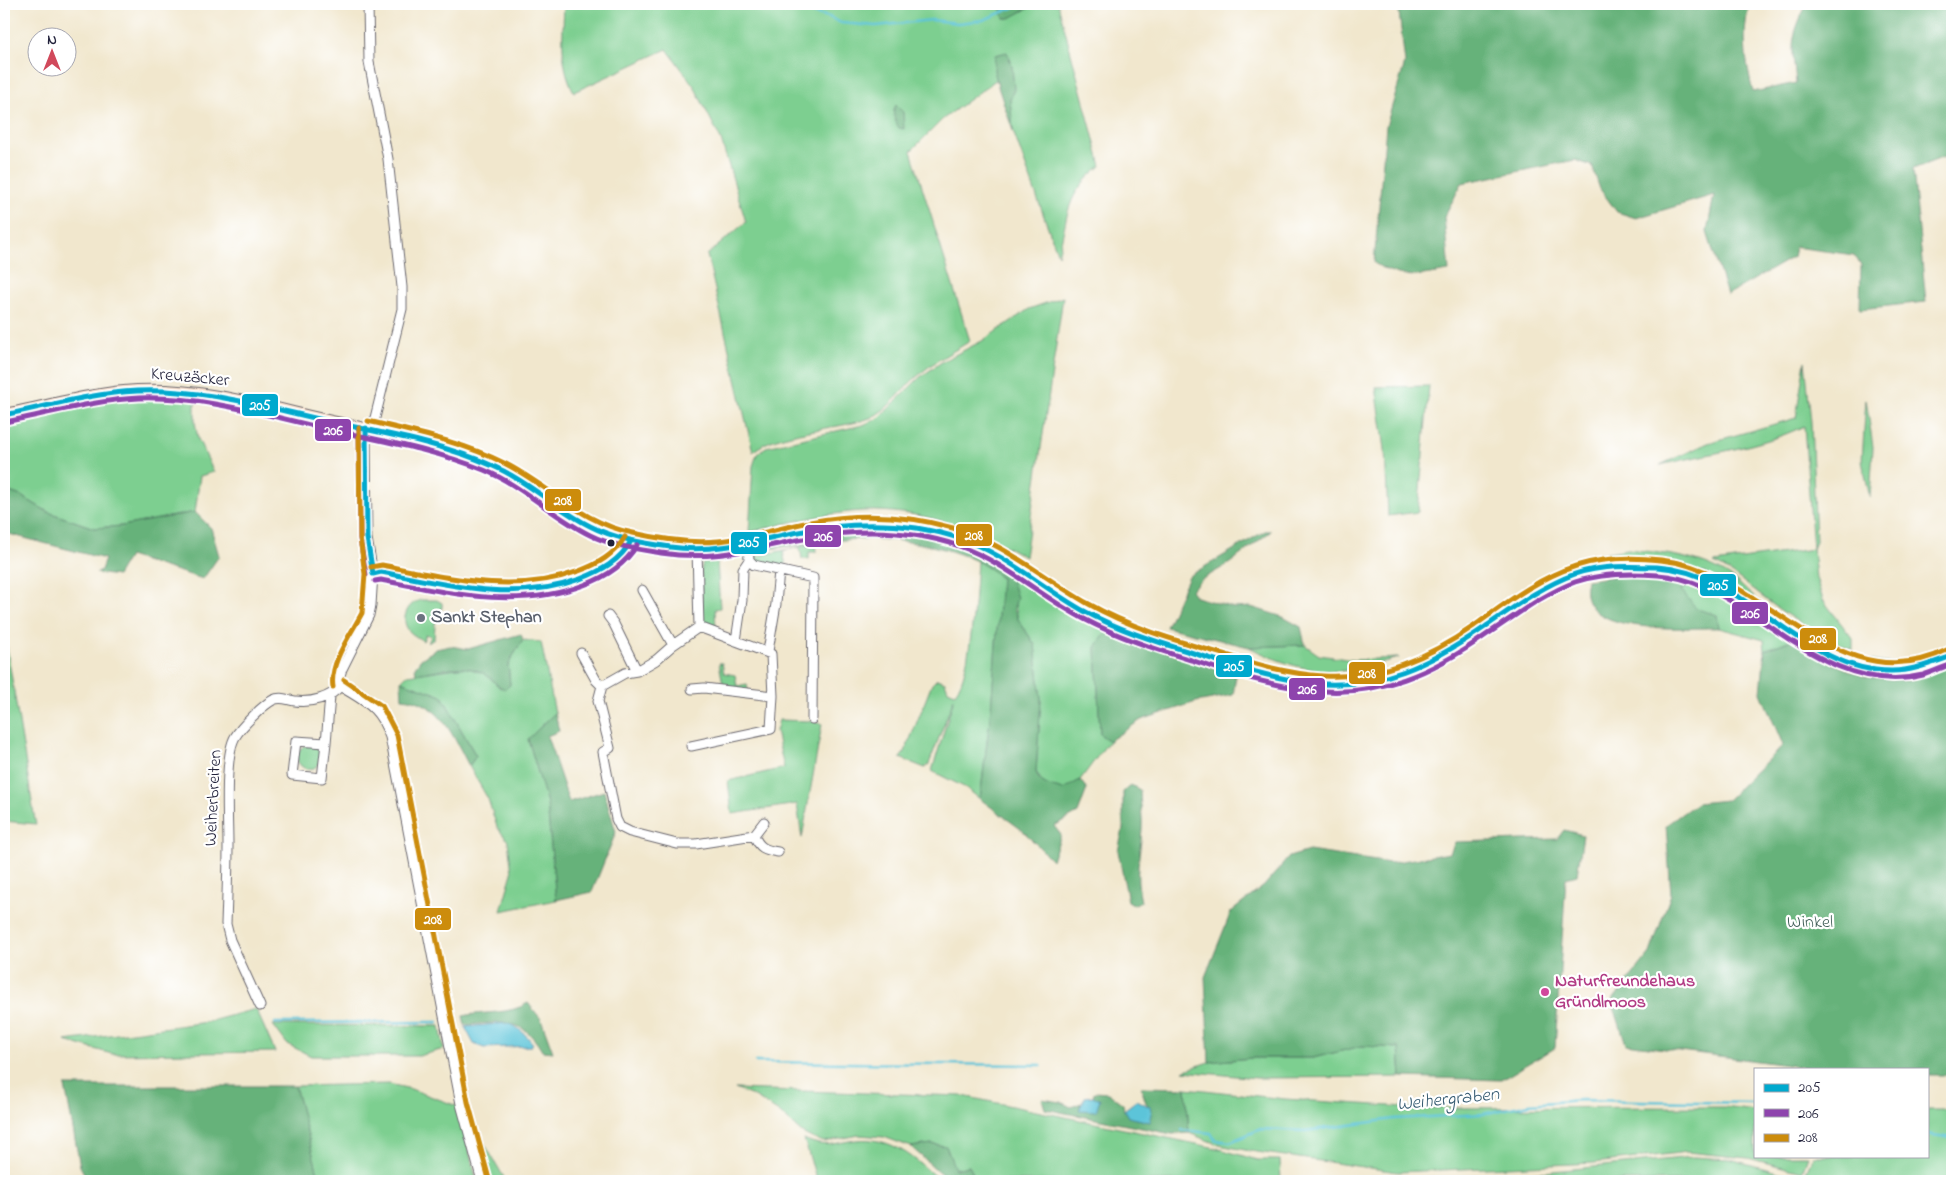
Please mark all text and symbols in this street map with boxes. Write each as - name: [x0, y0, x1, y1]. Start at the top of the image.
- north arrow: [28, 28, 78, 78]
- text: N: [47, 30, 57, 51]
- street label: Kreuzäcker: [150, 362, 231, 394]
- line badge: 205: [241, 393, 279, 417]
- text: 205: [248, 396, 271, 417]
- line badge: 206: [314, 418, 352, 442]
- text: 206: [322, 421, 343, 442]
- line badge: 208: [544, 488, 582, 512]
- text: 208: [553, 491, 573, 512]
- line badge: 208: [955, 523, 993, 547]
- line badge: 206: [804, 524, 842, 548]
- text: 208: [964, 526, 984, 547]
- text: 206: [812, 527, 833, 548]
- line badge: 205: [730, 531, 768, 555]
- text: 205: [737, 533, 760, 554]
- unlabelled marker: [606, 538, 616, 548]
- line badge: 205: [1699, 573, 1737, 597]
- text: 205: [1706, 576, 1729, 597]
- line badge: 206: [1731, 601, 1769, 625]
- text: 206: [1739, 604, 1760, 625]
- place label: Sankt Stephan: [431, 605, 542, 631]
- marker: Sankt Stephan: [415, 612, 427, 624]
- line badge: 208: [1799, 627, 1837, 651]
- text: 208: [1808, 629, 1828, 650]
- line badge: 205: [1215, 654, 1253, 678]
- text: 205: [1222, 657, 1245, 678]
- line badge: 208: [1348, 661, 1386, 685]
- text: 208: [1357, 664, 1377, 685]
- line badge: 206: [1288, 677, 1326, 701]
- text: 206: [1296, 680, 1317, 701]
- street label: Weiherbreiten: [198, 749, 230, 847]
- line badge: 208: [414, 907, 452, 931]
- text: 208: [423, 910, 443, 931]
- park label: Winkel: [1787, 910, 1833, 936]
- place label: Naturfreundehaus Gründlmoos: [1555, 969, 1695, 1016]
- marker: Naturfreundehaus Gründlmoos: [1539, 986, 1551, 998]
- legend: [1754, 1068, 1928, 1158]
- text: 205: [1798, 1077, 1821, 1099]
- water label: Weihergraben: [1396, 1081, 1501, 1120]
- text: 206: [1798, 1103, 1819, 1125]
- text: 208: [1798, 1127, 1818, 1149]

